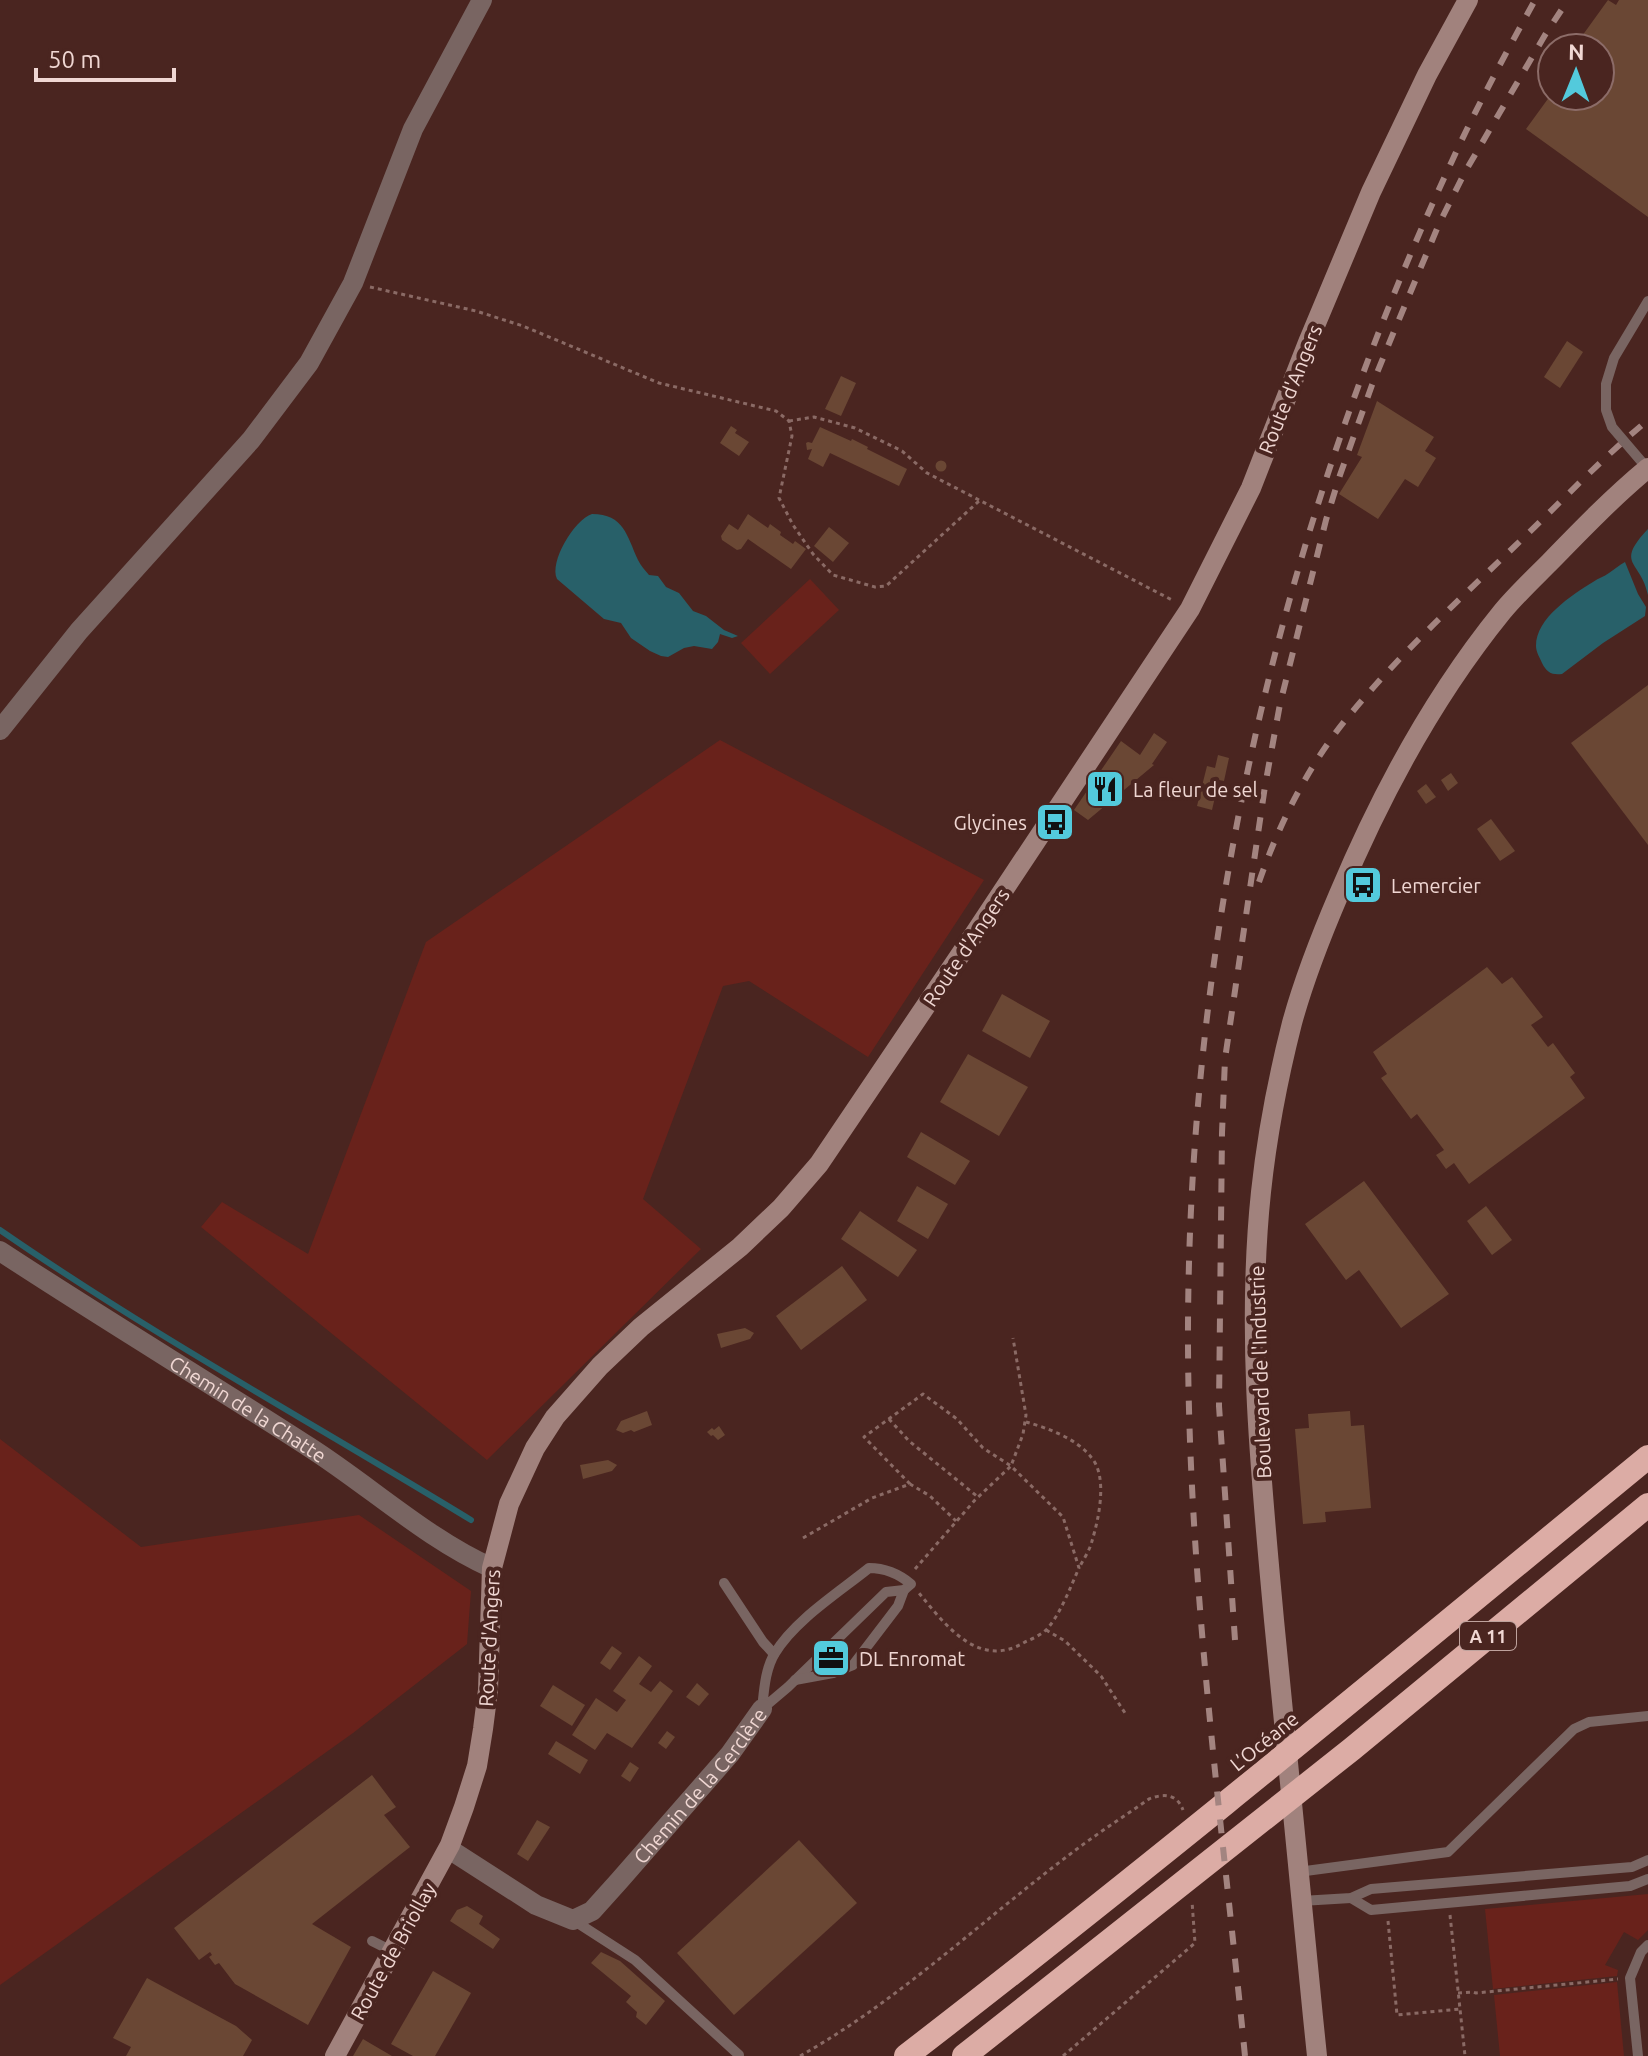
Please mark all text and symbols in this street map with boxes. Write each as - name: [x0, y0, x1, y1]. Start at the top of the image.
- scale bar: [36, 32, 174, 82]
- north arrow: [1536, 32, 1616, 112]
- text: N: [1568, 39, 1585, 64]
- text: 50 m: [48, 46, 101, 73]
- street label: Route d'Angers: [1254, 321, 1326, 457]
- restaurant icon: La fleur de sel: [1084, 768, 1126, 810]
- place label: La fleur de sel: [1133, 778, 1258, 801]
- bus stop icon: Glycines: [1034, 801, 1076, 843]
- place label: Glycines: [954, 811, 1027, 834]
- bus stop icon: Lemercier: [1342, 864, 1384, 906]
- place label: Lemercier: [1391, 874, 1481, 897]
- street label: Route d'Angers: [918, 884, 1014, 1010]
- street label: Boulevard de l'Industrie: [1245, 1265, 1275, 1479]
- street label: Chemin de la Chatte: [166, 1350, 331, 1467]
- street label: Route d'Angers: [474, 1569, 504, 1707]
- road number: A 11: [1460, 1622, 1516, 1650]
- office icon: DL Enromat: [810, 1637, 852, 1679]
- place label: DL Enromat: [859, 1647, 965, 1670]
- street label: Chemin de la Cerclère: [628, 1703, 771, 1868]
- street label: L’Océane: [1225, 1707, 1303, 1775]
- street label: Route de Briollay: [346, 1878, 440, 2024]

